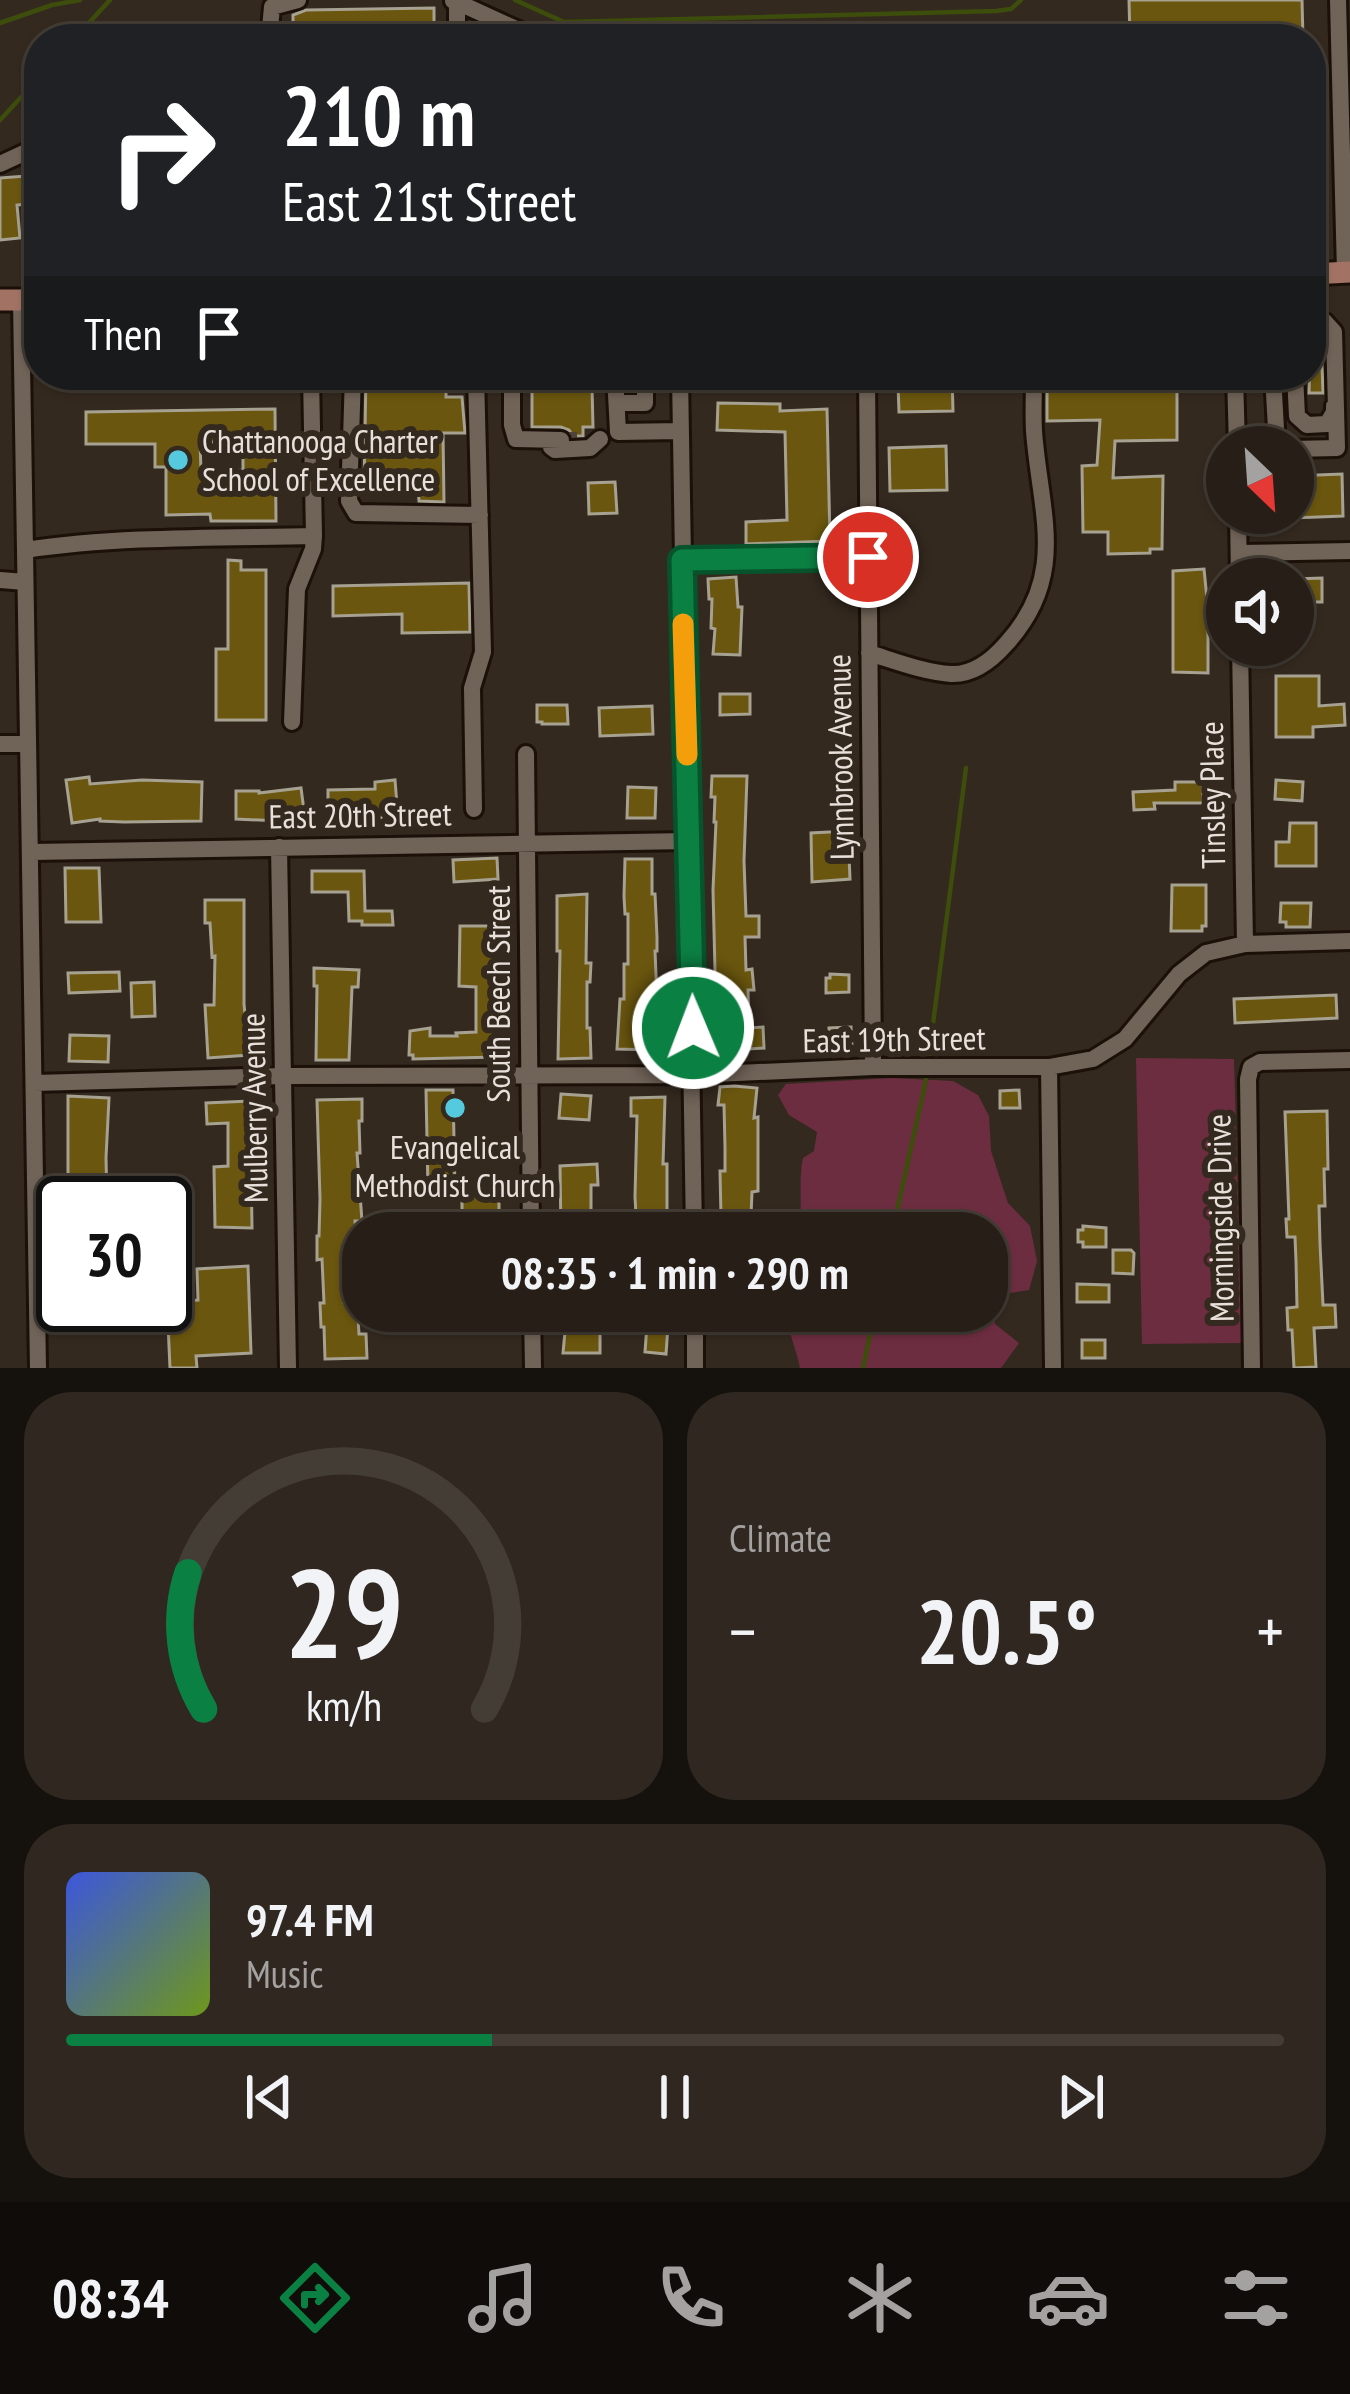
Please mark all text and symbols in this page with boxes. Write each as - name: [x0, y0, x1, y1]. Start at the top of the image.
- text: 210 m: [282, 60, 475, 169]
- icon: right: [84, 72, 240, 228]
- text: East 21st Street: [282, 166, 576, 236]
- icon: arrive: [186, 300, 252, 366]
- text: Then: [84, 304, 162, 362]
- place label: Chattanooga Charter School of Excellence: [202, 419, 438, 500]
- north arrow: [1206, 426, 1314, 534]
- map controls: [1206, 426, 1314, 666]
- marker: Chattanooga Charter School of Excellence: [165, 447, 191, 473]
- pin: [817, 506, 919, 608]
- icon: arrive: [835, 524, 901, 590]
- button: sound: [1206, 558, 1314, 666]
- street label: Lynnbrook Avenue: [816, 654, 863, 860]
- street label: Tinsley Place: [1189, 721, 1234, 869]
- street label: East 20th Street: [268, 791, 452, 838]
- street label: South Beech Street: [476, 885, 519, 1103]
- position arrow: [630, 965, 756, 1091]
- street label: Mulberry Avenue: [230, 1013, 277, 1203]
- street label: East 19th Street: [802, 1015, 986, 1062]
- marker: Evangelical Methodist Church: [442, 1095, 468, 1121]
- street label: Morningside Drive: [1196, 1114, 1243, 1322]
- place label: Evangelical Methodist Church: [355, 1125, 555, 1206]
- speed limit sign: 30: [36, 1176, 192, 1332]
- text: 08:35 · 1 min · 290 m: [501, 1243, 849, 1301]
- text: Climate: [729, 1512, 832, 1563]
- text: 29: [284, 1531, 403, 1692]
- text: 20.5°: [916, 1572, 1097, 1689]
- text: −: [729, 1588, 756, 1673]
- text: +: [1257, 1588, 1284, 1673]
- text: km/h: [305, 1677, 382, 1733]
- text: 97.4 FM: [246, 1890, 374, 1948]
- text: Music: [246, 1948, 323, 1999]
- icon: previous: [236, 2064, 302, 2130]
- icon: pause: [642, 2064, 708, 2130]
- icon: next: [1048, 2064, 1114, 2130]
- icon: directions: [273, 2256, 357, 2340]
- icon: music: [461, 2256, 545, 2340]
- icon: phone: [649, 2256, 733, 2340]
- icon: climate: [838, 2256, 922, 2340]
- icon: car: [1026, 2256, 1110, 2340]
- icon: filters: [1214, 2256, 1298, 2340]
- text: 08:34: [52, 2263, 169, 2333]

